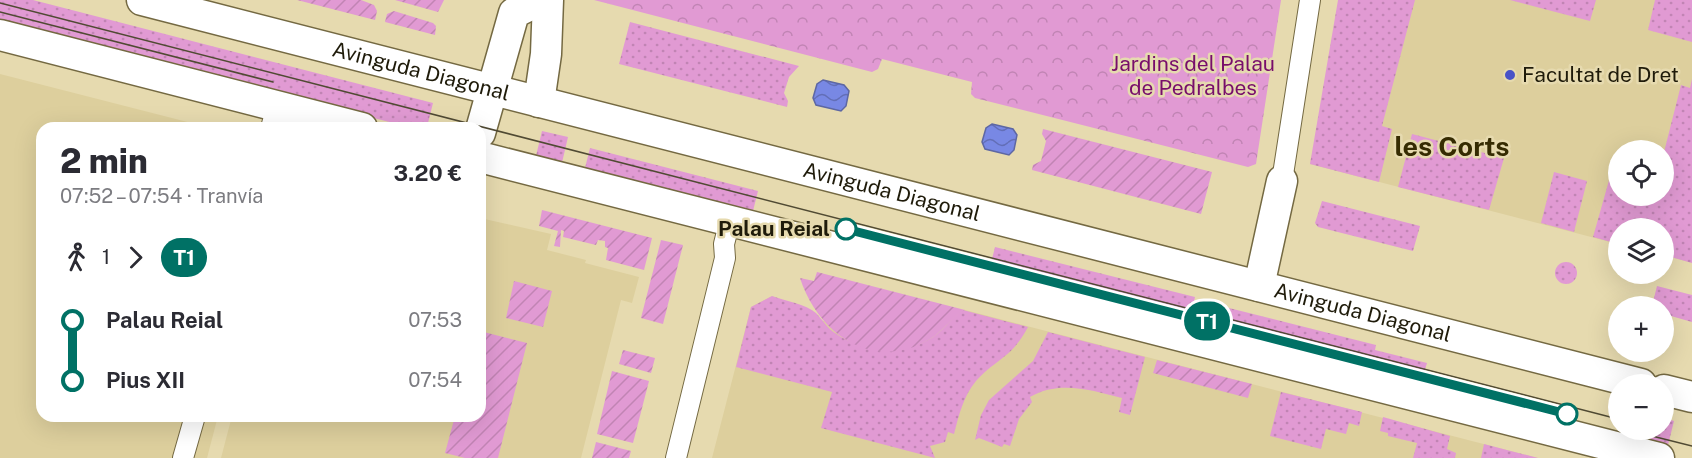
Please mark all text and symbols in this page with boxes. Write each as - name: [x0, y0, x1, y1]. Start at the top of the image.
- street label: Avinguda Diagonal: [330, 36, 512, 106]
- park label: Jardins del Palau de Pedralbes: [1111, 51, 1275, 100]
- place label: Facultat de Dret: [1522, 62, 1679, 87]
- marker: Facultat de Dret: [1503, 68, 1517, 82]
- district label: les Corts: [1394, 130, 1510, 162]
- map controls: [1608, 140, 1674, 440]
- button: locate: [1608, 140, 1674, 206]
- text: 2 min: [60, 142, 148, 180]
- street label: Avinguda Diagonal: [801, 157, 983, 226]
- text: 3.20 €: [394, 160, 462, 186]
- text: 07:52 – 07:54 · Tranvía: [60, 184, 263, 208]
- place label: Palau Reial: [718, 216, 830, 241]
- marker: Palau Reial: [835, 218, 857, 240]
- button: layers: [1608, 218, 1674, 284]
- icon: walk: [60, 241, 93, 274]
- icon: forward: [119, 241, 152, 274]
- text: 1: [102, 245, 110, 269]
- text: T1: [173, 245, 195, 270]
- street label: Avinguda Diagonal: [1271, 277, 1454, 347]
- button: +: [1608, 296, 1674, 362]
- line badge: T1: [1180, 302, 1234, 340]
- text: Palau Reial: [106, 307, 223, 333]
- text: 07:53: [408, 308, 462, 332]
- text: T1: [1196, 309, 1218, 334]
- text: Pius XII: [106, 367, 185, 393]
- text: 07:54: [408, 368, 462, 392]
- button: −: [1608, 374, 1674, 440]
- unlabelled marker: [1556, 403, 1578, 425]

